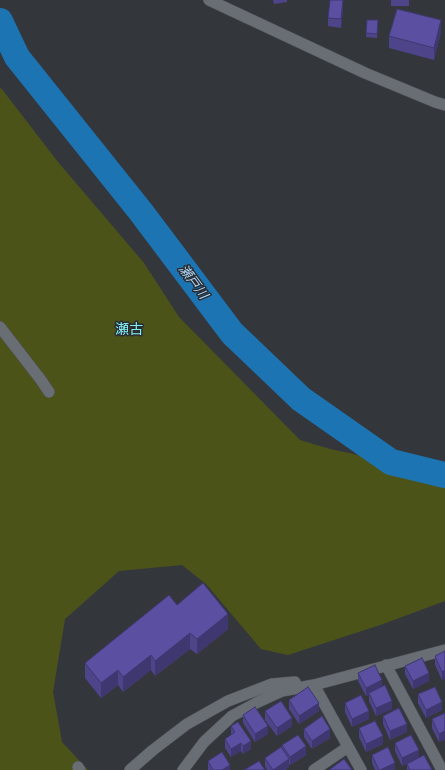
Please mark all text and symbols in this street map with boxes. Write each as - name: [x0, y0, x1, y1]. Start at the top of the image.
- water label: 瀬戸川: [175, 262, 211, 302]
- district label: 瀬古: [115, 322, 143, 338]

